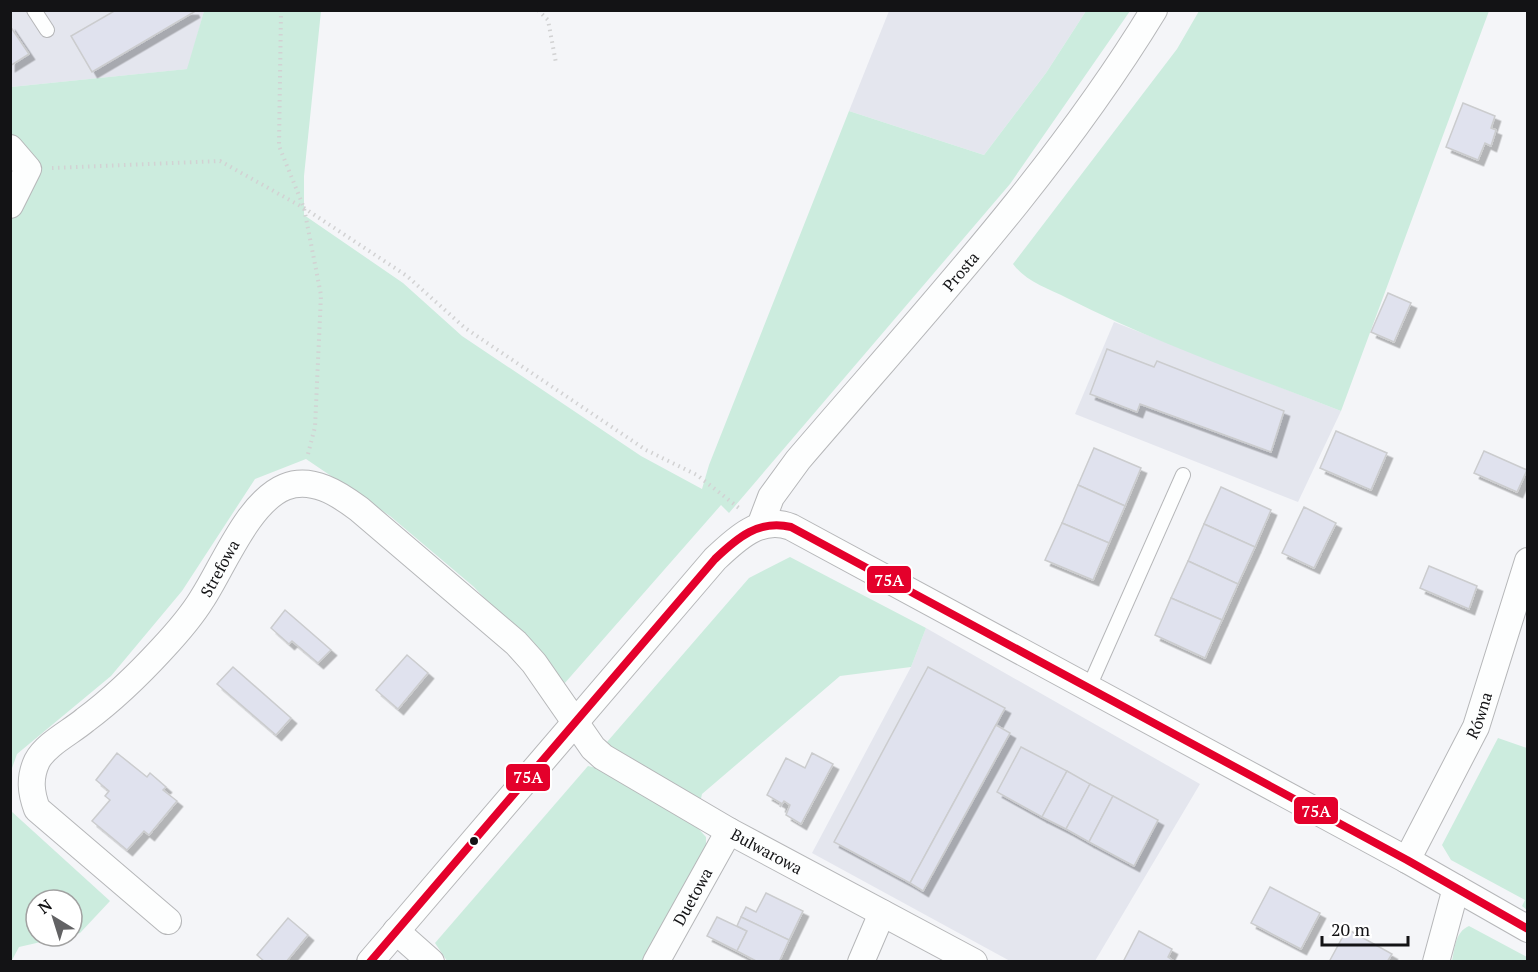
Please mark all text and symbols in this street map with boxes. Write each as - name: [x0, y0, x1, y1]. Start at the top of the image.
- street label: Prosta: [938, 247, 984, 296]
- street label: Strefowa: [195, 535, 244, 601]
- line badge: 75A: [866, 565, 912, 594]
- text: 75A: [874, 569, 904, 591]
- street label: Równa: [1461, 689, 1497, 742]
- line badge: 75A: [505, 763, 551, 792]
- text: 75A: [513, 766, 543, 788]
- line badge: 75A: [1293, 796, 1339, 825]
- text: 75A: [1301, 800, 1331, 822]
- street label: Bulwarowa: [727, 823, 806, 879]
- unlabelled marker: [468, 835, 480, 847]
- street label: Duetowa: [668, 864, 717, 929]
- north arrow: [24, 888, 84, 948]
- text: N: [33, 894, 56, 919]
- scale bar: [1322, 909, 1408, 947]
- text: 20 m: [1331, 917, 1371, 941]

